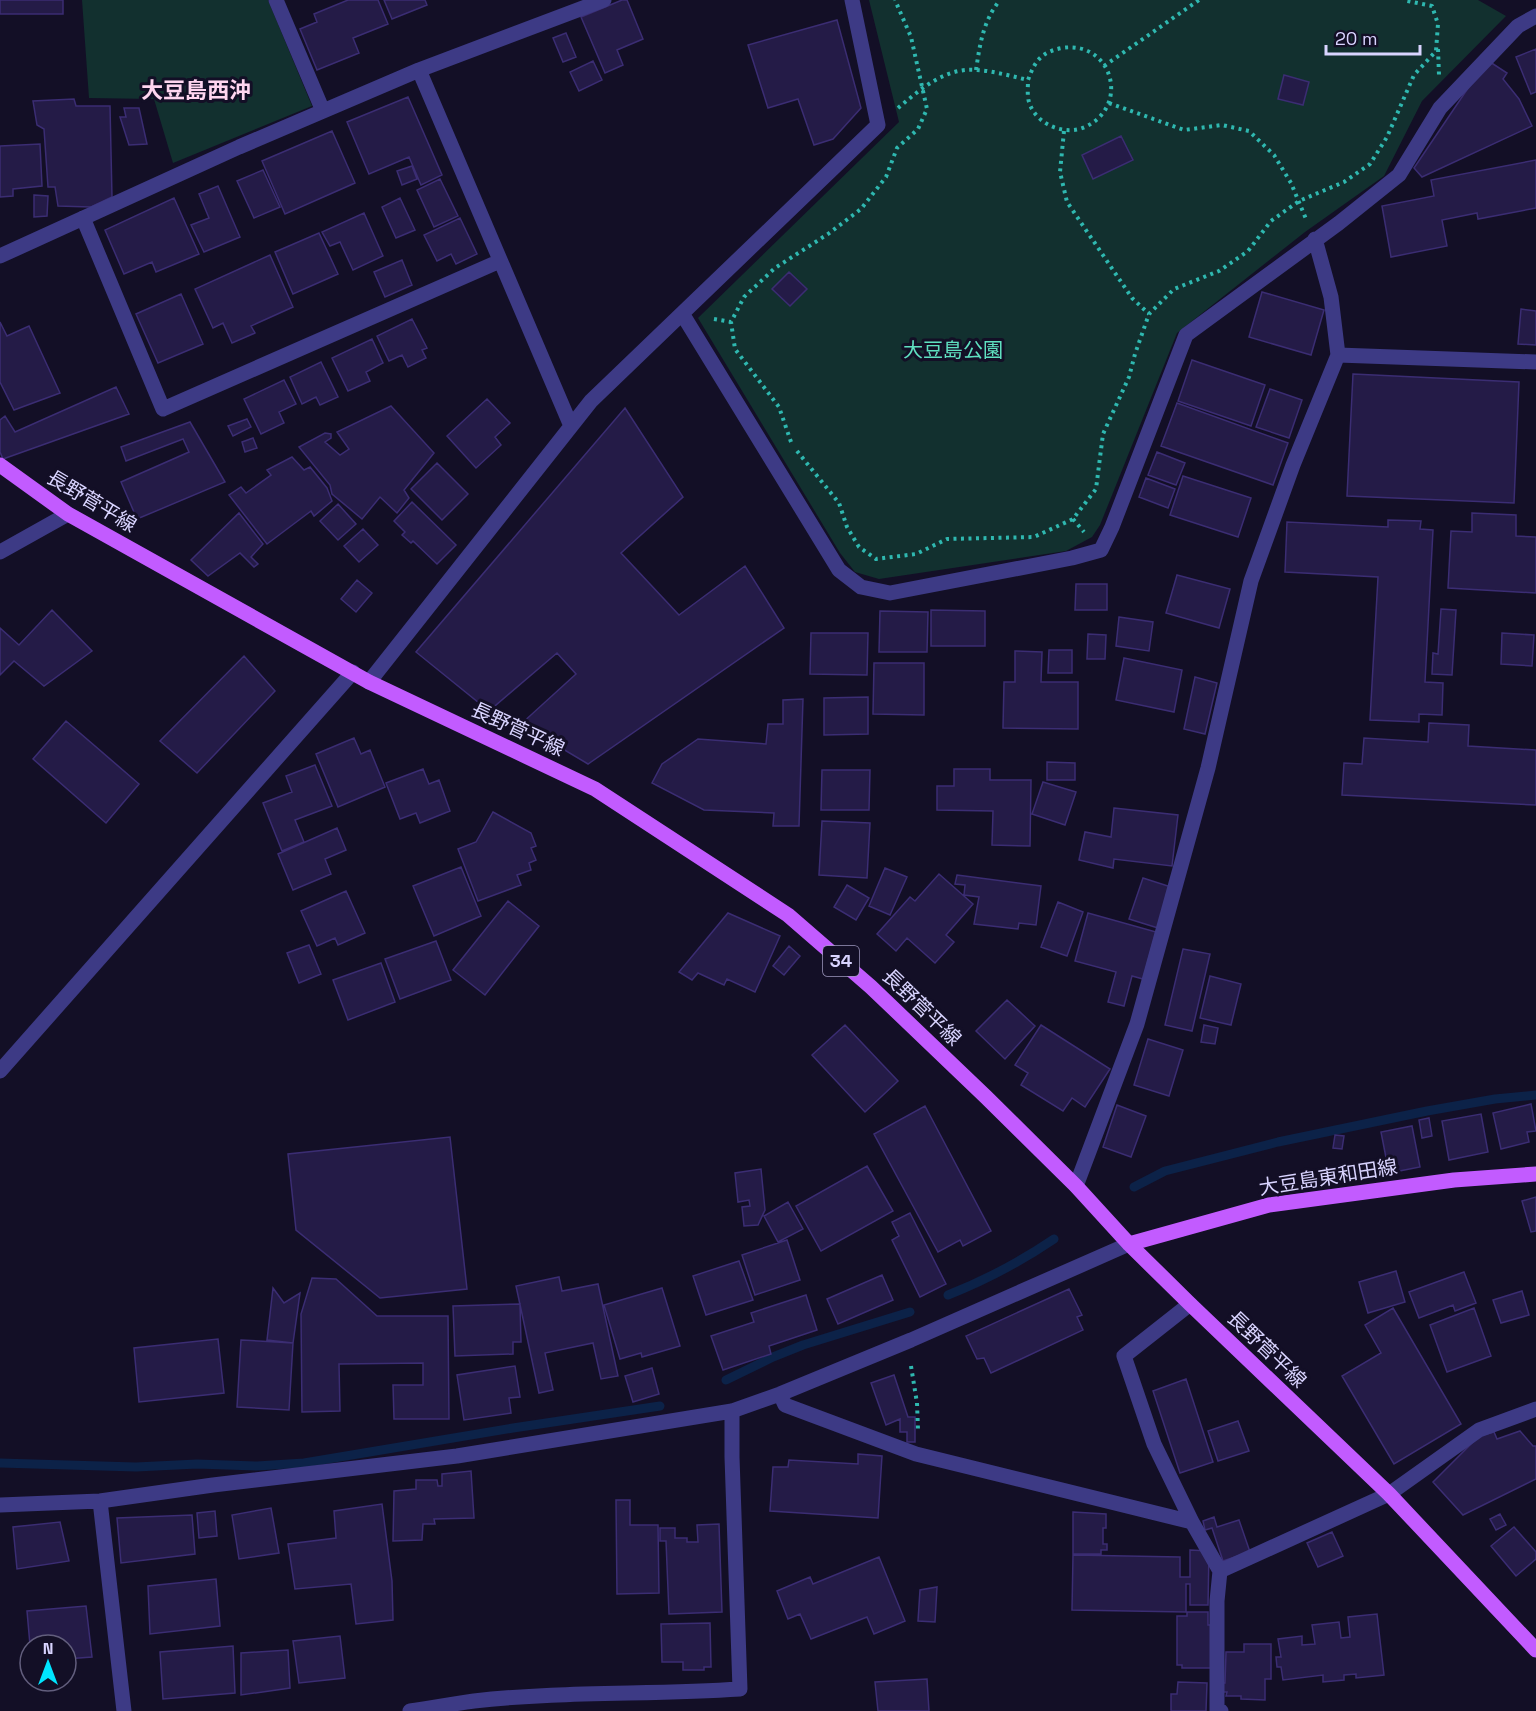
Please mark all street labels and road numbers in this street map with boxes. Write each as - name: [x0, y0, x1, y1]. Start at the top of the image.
- street label: 長野菅平線: [42, 464, 142, 538]
- street label: 長野菅平線: [467, 696, 569, 762]
- road number: 34: [823, 946, 859, 976]
- street label: 長野菅平線: [877, 963, 967, 1051]
- street label: 大豆島東和田線: [1257, 1153, 1399, 1201]
- street label: 長野菅平線: [1222, 1305, 1312, 1393]

